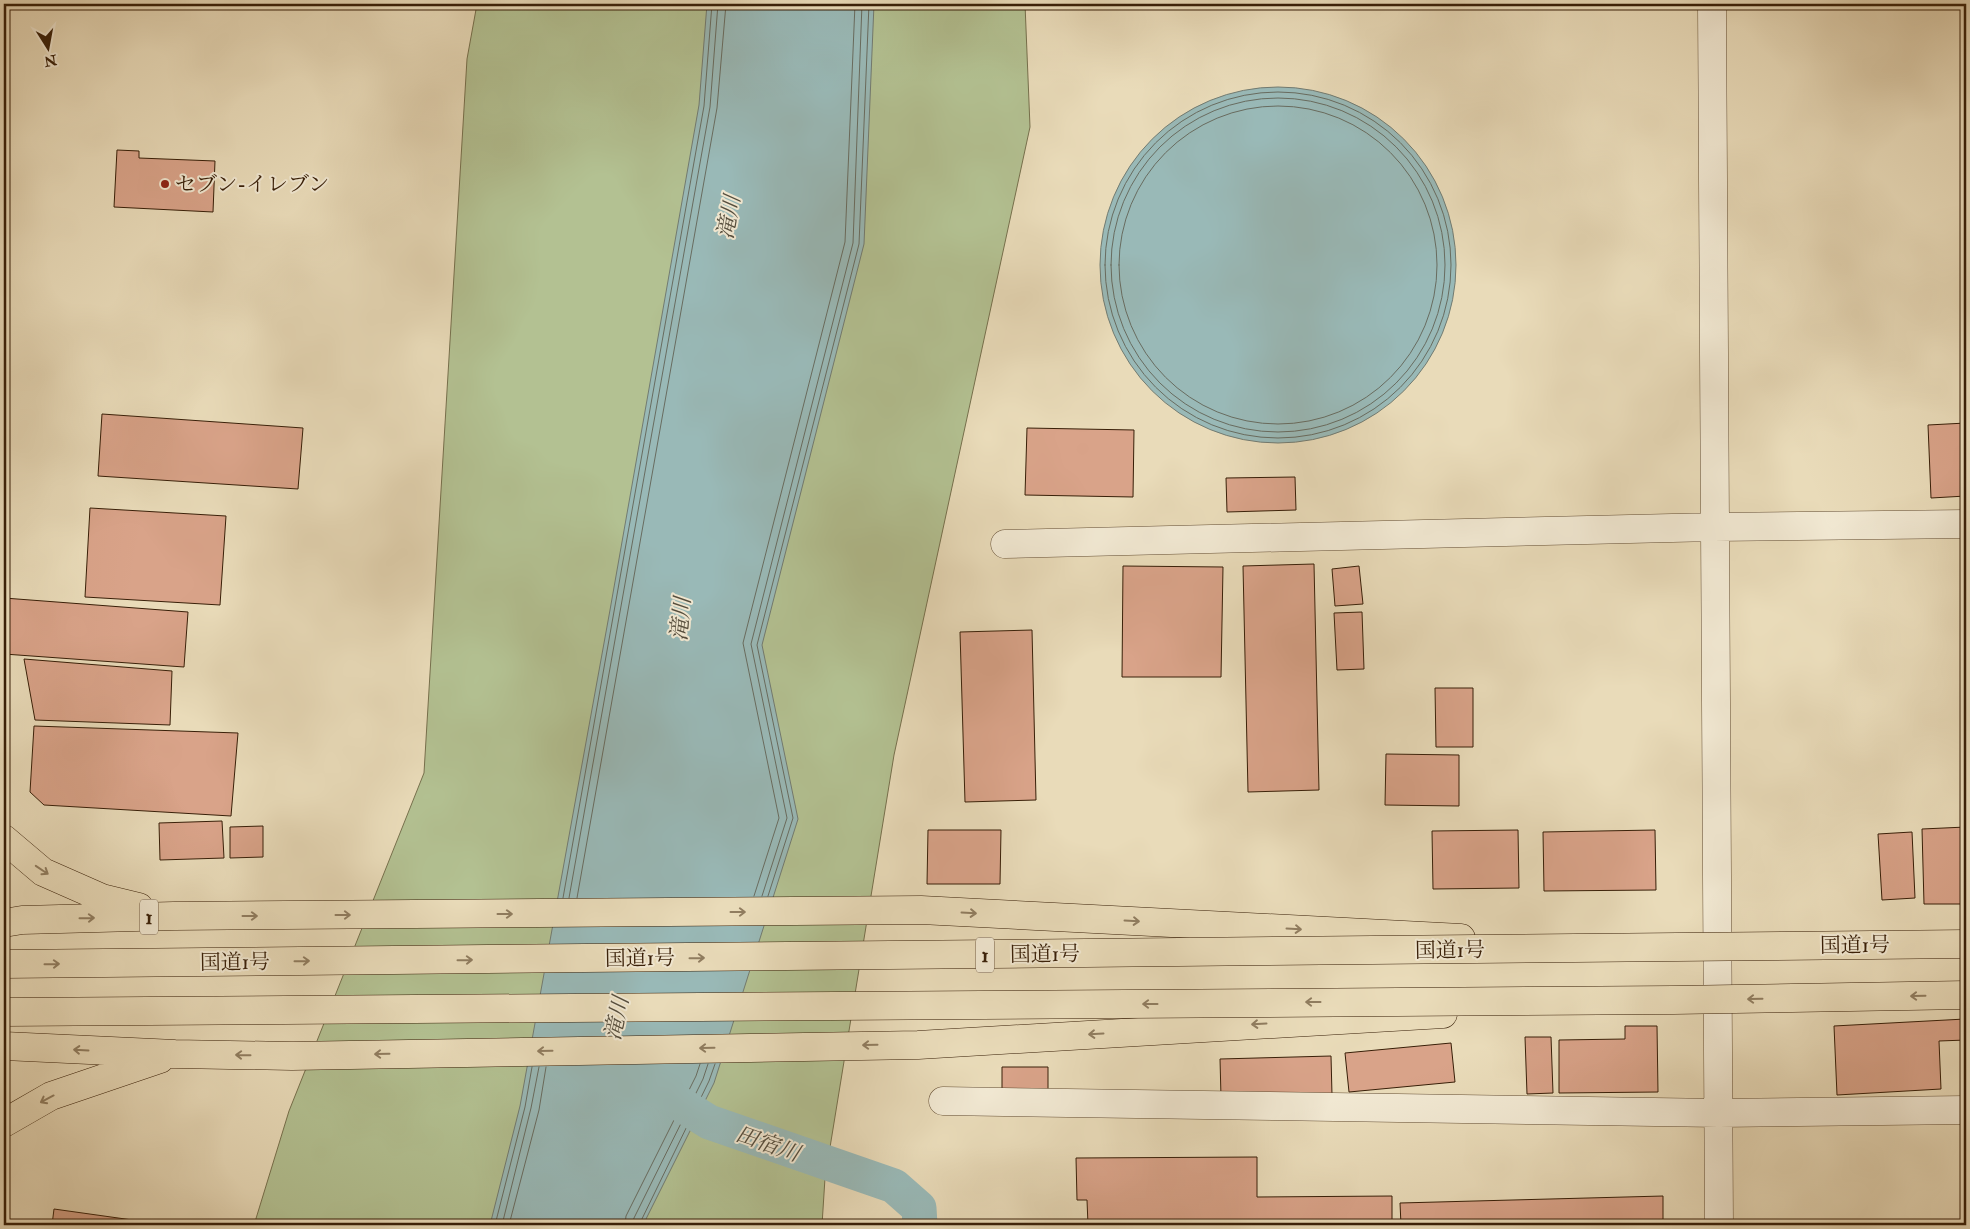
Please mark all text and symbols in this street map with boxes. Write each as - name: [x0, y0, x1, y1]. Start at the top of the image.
- north arrow: [22, 22, 72, 72]
- text: N: [42, 51, 59, 70]
- place label: セブン-イレブン: [175, 171, 329, 198]
- marker: セブン-イレブン: [159, 178, 171, 190]
- water label: 滝川: [711, 191, 747, 241]
- water label: 滝川: [665, 594, 697, 642]
- one-way arrow: [35, 865, 49, 875]
- road number: 1: [140, 900, 158, 934]
- one-way arrow: [730, 907, 746, 917]
- one-way arrow: [961, 908, 977, 917]
- one-way arrow: [497, 909, 513, 919]
- one-way arrow: [334, 910, 351, 920]
- one-way arrow: [241, 911, 257, 921]
- one-way arrow: [78, 913, 95, 923]
- one-way arrow: [1123, 916, 1139, 926]
- one-way arrow: [1286, 925, 1302, 934]
- street label: 国道1号: [1820, 931, 1890, 960]
- street label: 国道1号: [1415, 936, 1485, 965]
- road number: 1: [976, 938, 994, 972]
- street label: 国道1号: [1010, 940, 1080, 969]
- street label: 国道1号: [605, 944, 675, 973]
- street label: 国道1号: [200, 948, 270, 977]
- one-way arrow: [689, 953, 705, 962]
- one-way arrow: [456, 955, 473, 965]
- one-way arrow: [294, 956, 310, 966]
- one-way arrow: [44, 959, 60, 969]
- one-way arrow: [1910, 991, 1926, 1001]
- water label: 滝川: [599, 992, 636, 1043]
- one-way arrow: [1747, 994, 1763, 1003]
- one-way arrow: [1305, 998, 1321, 1007]
- one-way arrow: [1142, 999, 1158, 1009]
- one-way arrow: [1251, 1020, 1267, 1029]
- one-way arrow: [1089, 1030, 1105, 1039]
- one-way arrow: [862, 1041, 878, 1050]
- one-way arrow: [699, 1044, 715, 1053]
- one-way arrow: [73, 1045, 89, 1054]
- one-way arrow: [537, 1047, 553, 1056]
- one-way arrow: [236, 1050, 252, 1060]
- one-way arrow: [374, 1050, 390, 1059]
- one-way arrow: [39, 1094, 54, 1104]
- water label: 田宿川: [732, 1120, 805, 1169]

